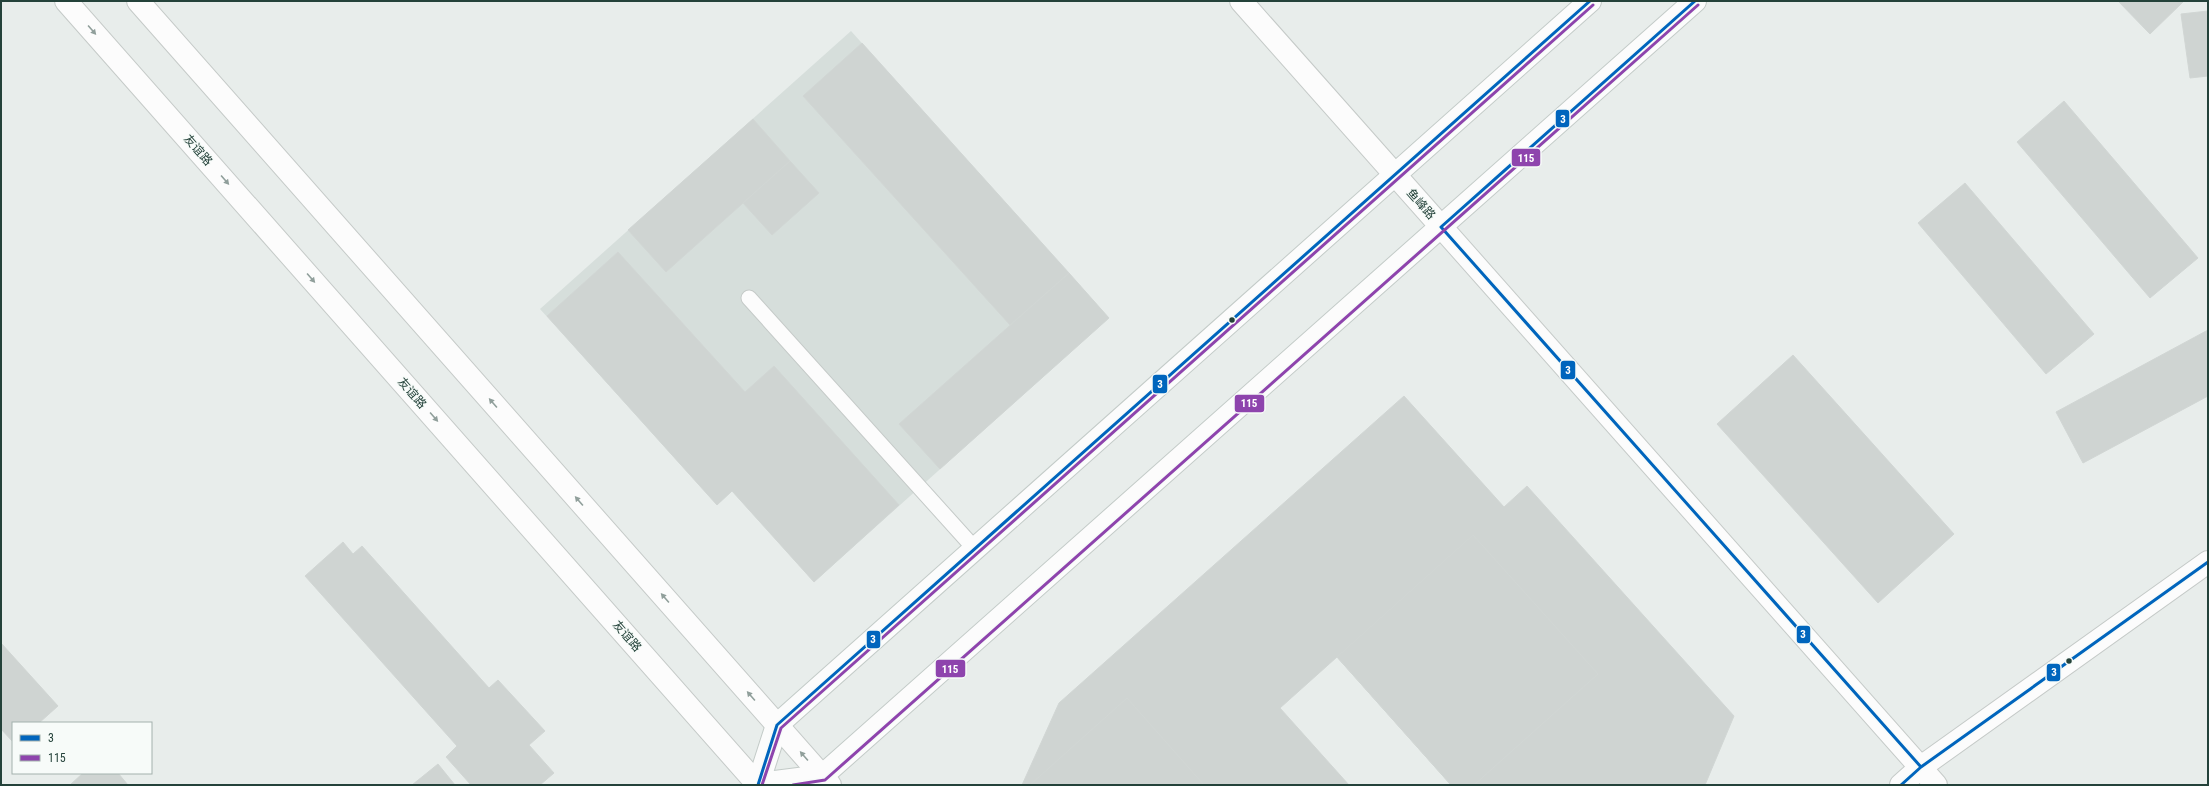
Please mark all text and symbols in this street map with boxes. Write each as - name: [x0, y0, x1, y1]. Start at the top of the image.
- one-way arrow: [88, 25, 97, 35]
- line badge: 3: [1555, 109, 1570, 128]
- text: 3: [1560, 113, 1566, 126]
- street label: 友谊路: [181, 132, 215, 168]
- line badge: 115: [1511, 148, 1541, 167]
- text: 115: [1518, 152, 1535, 165]
- one-way arrow: [220, 175, 229, 185]
- street label: 鱼峰路: [1404, 186, 1438, 222]
- one-way arrow: [306, 272, 315, 283]
- unlabelled marker: [1227, 315, 1237, 325]
- line badge: 3: [1560, 360, 1576, 380]
- text: 3: [1565, 364, 1571, 377]
- line badge: 3: [1152, 374, 1168, 394]
- street label: 友谊路: [395, 375, 429, 411]
- text: 3: [1157, 378, 1163, 391]
- line badge: 115: [1234, 394, 1265, 413]
- text: 115: [1241, 397, 1258, 410]
- one-way arrow: [489, 398, 498, 409]
- one-way arrow: [429, 412, 438, 422]
- one-way arrow: [575, 496, 584, 506]
- one-way arrow: [661, 593, 670, 604]
- street label: 友谊路: [610, 618, 644, 654]
- line badge: 3: [1796, 625, 1811, 644]
- text: 3: [1800, 628, 1806, 641]
- line badge: 3: [866, 630, 881, 649]
- text: 3: [870, 633, 876, 646]
- unlabelled marker: [2064, 656, 2074, 666]
- line badge: 115: [935, 659, 966, 678]
- text: 115: [942, 663, 959, 676]
- line badge: 3: [2046, 663, 2061, 682]
- text: 3: [2051, 666, 2057, 679]
- one-way arrow: [747, 691, 756, 701]
- legend: [12, 722, 152, 774]
- text: 3: [48, 731, 54, 745]
- text: 115: [48, 751, 66, 765]
- one-way arrow: [800, 751, 809, 760]

